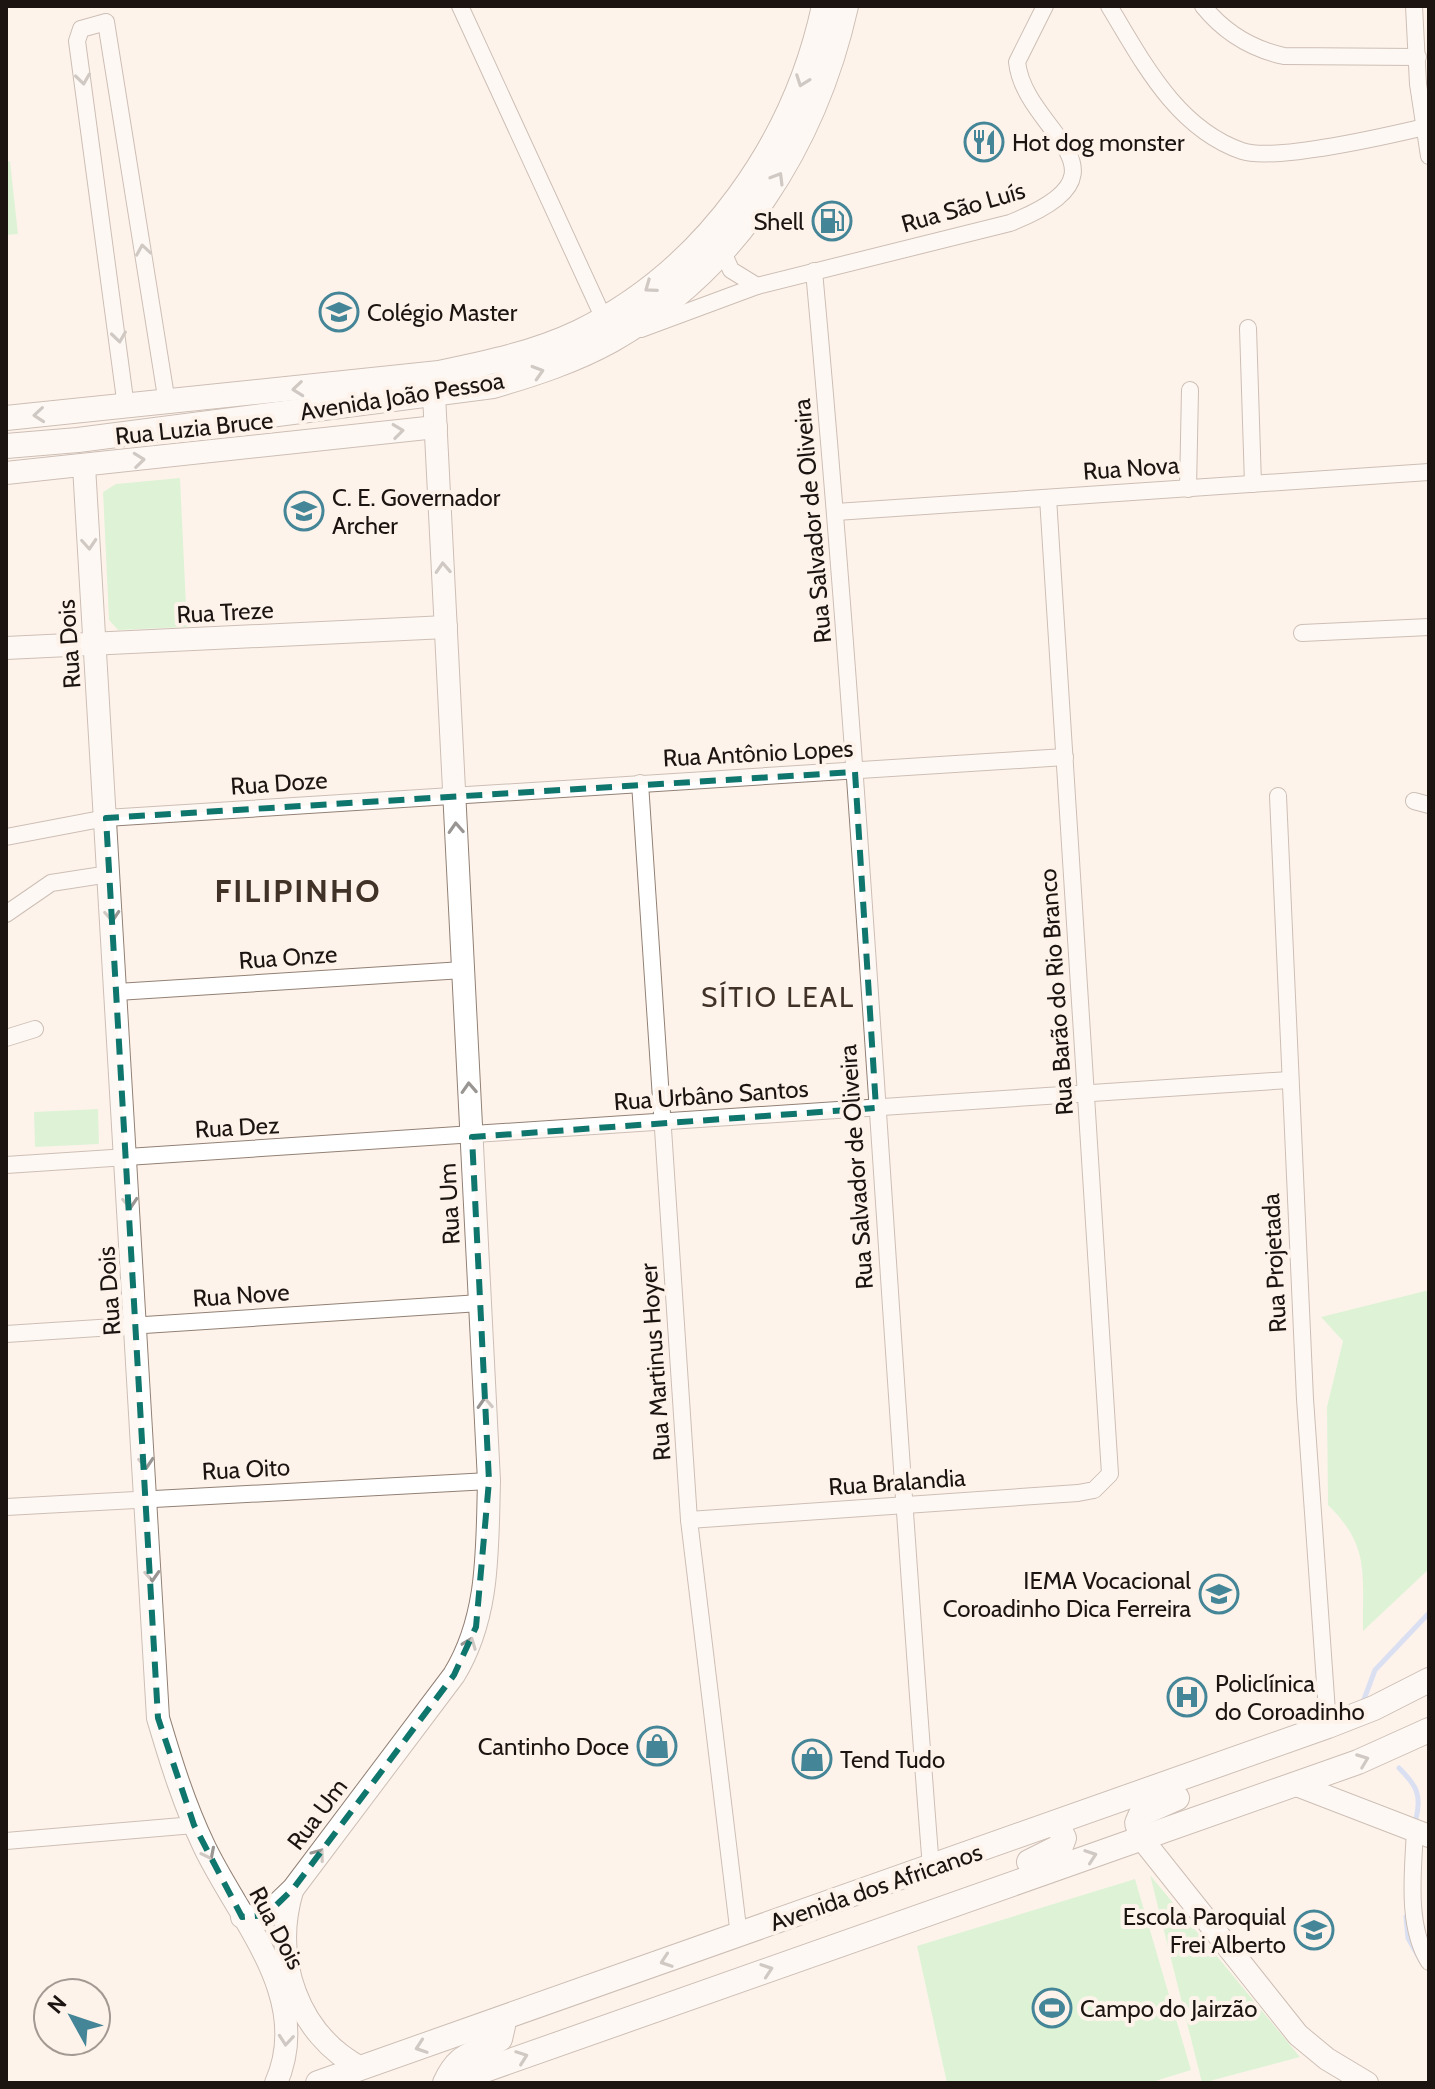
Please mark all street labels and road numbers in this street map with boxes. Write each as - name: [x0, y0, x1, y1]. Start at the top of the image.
- street label: Rua São Luís: [898, 176, 1028, 238]
- street label: Avenida João Pessoa: [298, 365, 506, 426]
- street label: Rua Salvador de Oliveira: [787, 397, 837, 644]
- street label: Rua Luzia Bruce: [114, 405, 274, 451]
- street label: Rua Nova: [1082, 450, 1181, 486]
- street label: Rua Treze: [176, 595, 274, 629]
- street label: Rua Dois: [51, 598, 87, 690]
- street label: Rua Antônio Lopes: [662, 734, 854, 772]
- street label: Rua Doze: [229, 765, 329, 801]
- street label: Rua Barão do Rio Branco: [1033, 868, 1079, 1116]
- street label: Rua Onze: [238, 939, 338, 975]
- street label: Rua Salvador de Oliveira: [833, 1043, 879, 1290]
- street label: Rua Urbâno Santos: [613, 1074, 809, 1116]
- street label: Rua Dez: [194, 1110, 280, 1144]
- street label: Rua Um: [432, 1162, 466, 1246]
- street label: Rua Projetada: [1256, 1192, 1292, 1333]
- street label: Rua Dois: [91, 1245, 127, 1337]
- street label: Rua Martinus Hoyer: [634, 1262, 676, 1462]
- street label: Rua Nove: [192, 1277, 290, 1313]
- street label: Rua Oito: [201, 1452, 291, 1486]
- street label: Rua Bralandia: [827, 1463, 967, 1501]
- street label: Rua Um: [281, 1773, 353, 1855]
- street label: Avenida dos Africanos: [766, 1837, 986, 1937]
- street label: Rua Dois: [243, 1882, 311, 1974]

